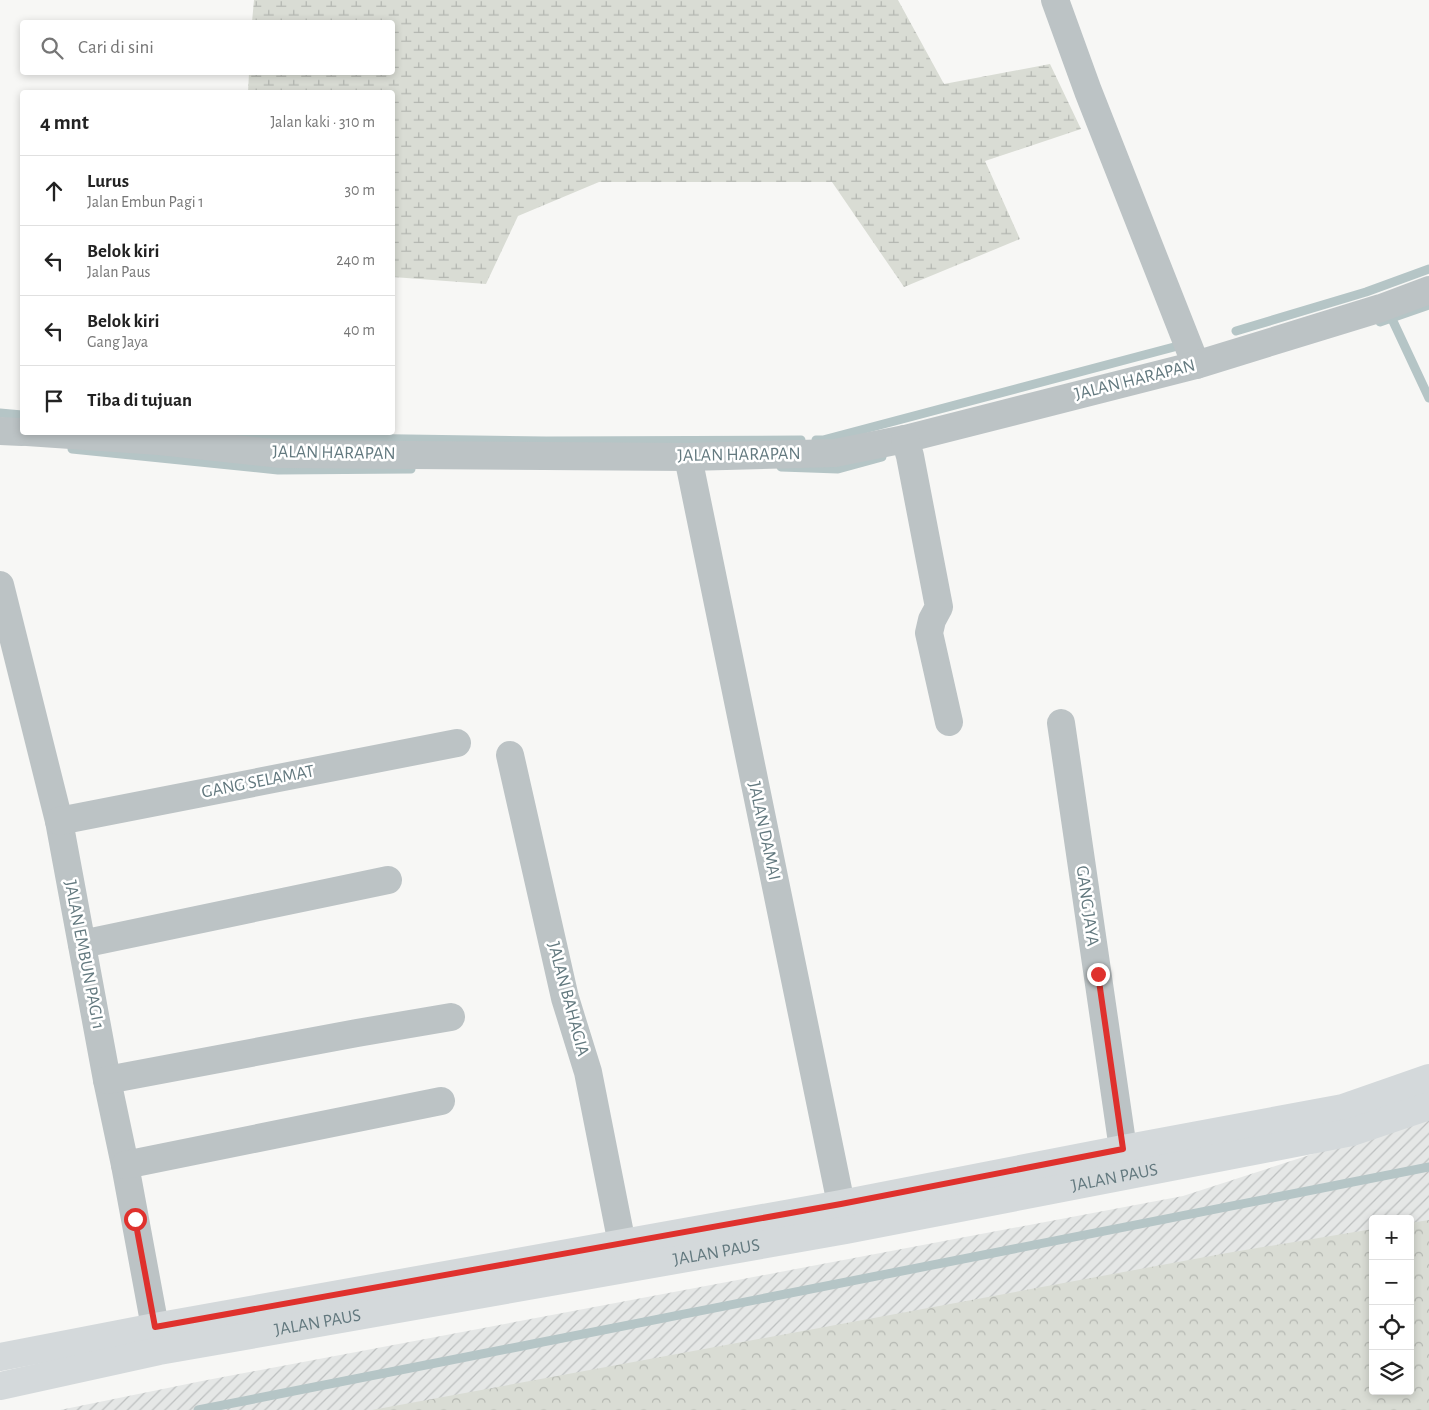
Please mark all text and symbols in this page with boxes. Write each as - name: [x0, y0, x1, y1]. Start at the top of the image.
- search box: [20, 20, 395, 75]
- icon: search: [38, 34, 66, 62]
- text: Cari di sini: [78, 38, 154, 57]
- text: 4 mnt: [40, 112, 89, 133]
- text: Jalan kaki · 310 m: [270, 114, 375, 130]
- text: Lurus: [87, 172, 129, 191]
- icon: ahead: [40, 177, 68, 205]
- text: 30 m: [345, 182, 375, 198]
- text: Jalan Embun Pagi 1: [87, 194, 204, 210]
- text: Belok kiri: [87, 242, 159, 261]
- icon: left: [40, 247, 68, 275]
- text: 240 m: [336, 252, 375, 268]
- text: Jalan Paus: [87, 264, 151, 280]
- text: Belok kiri: [87, 312, 159, 331]
- icon: left: [40, 317, 68, 345]
- text: 40 m: [343, 322, 375, 338]
- text: Gang Jaya: [87, 334, 148, 350]
- street label: JALAN HARAPAN: [1073, 356, 1197, 404]
- icon: arrive: [40, 387, 68, 415]
- text: Tiba di tujuan: [87, 391, 192, 410]
- street label: JALAN HARAPAN: [272, 443, 396, 463]
- street label: JALAN HARAPAN: [677, 445, 801, 465]
- street label: GANG SELAMAT: [200, 762, 316, 802]
- street label: JALAN DAMAI: [745, 780, 783, 882]
- street label: GANG JAYA: [1072, 865, 1102, 948]
- street label: JALAN EMBUN PAGI 1: [61, 879, 107, 1031]
- street label: JALAN BAHAGIA: [544, 940, 592, 1059]
- route end: [1087, 963, 1110, 986]
- street label: JALAN PAUS: [1070, 1161, 1159, 1195]
- route start: [124, 1208, 147, 1231]
- map controls: [1369, 1215, 1414, 1395]
- button: +: [1369, 1215, 1414, 1260]
- street label: JALAN PAUS: [672, 1236, 761, 1269]
- button: −: [1369, 1260, 1414, 1305]
- button: locate: [1369, 1305, 1414, 1350]
- street label: JALAN PAUS: [273, 1307, 362, 1339]
- button: layers: [1369, 1350, 1414, 1395]

